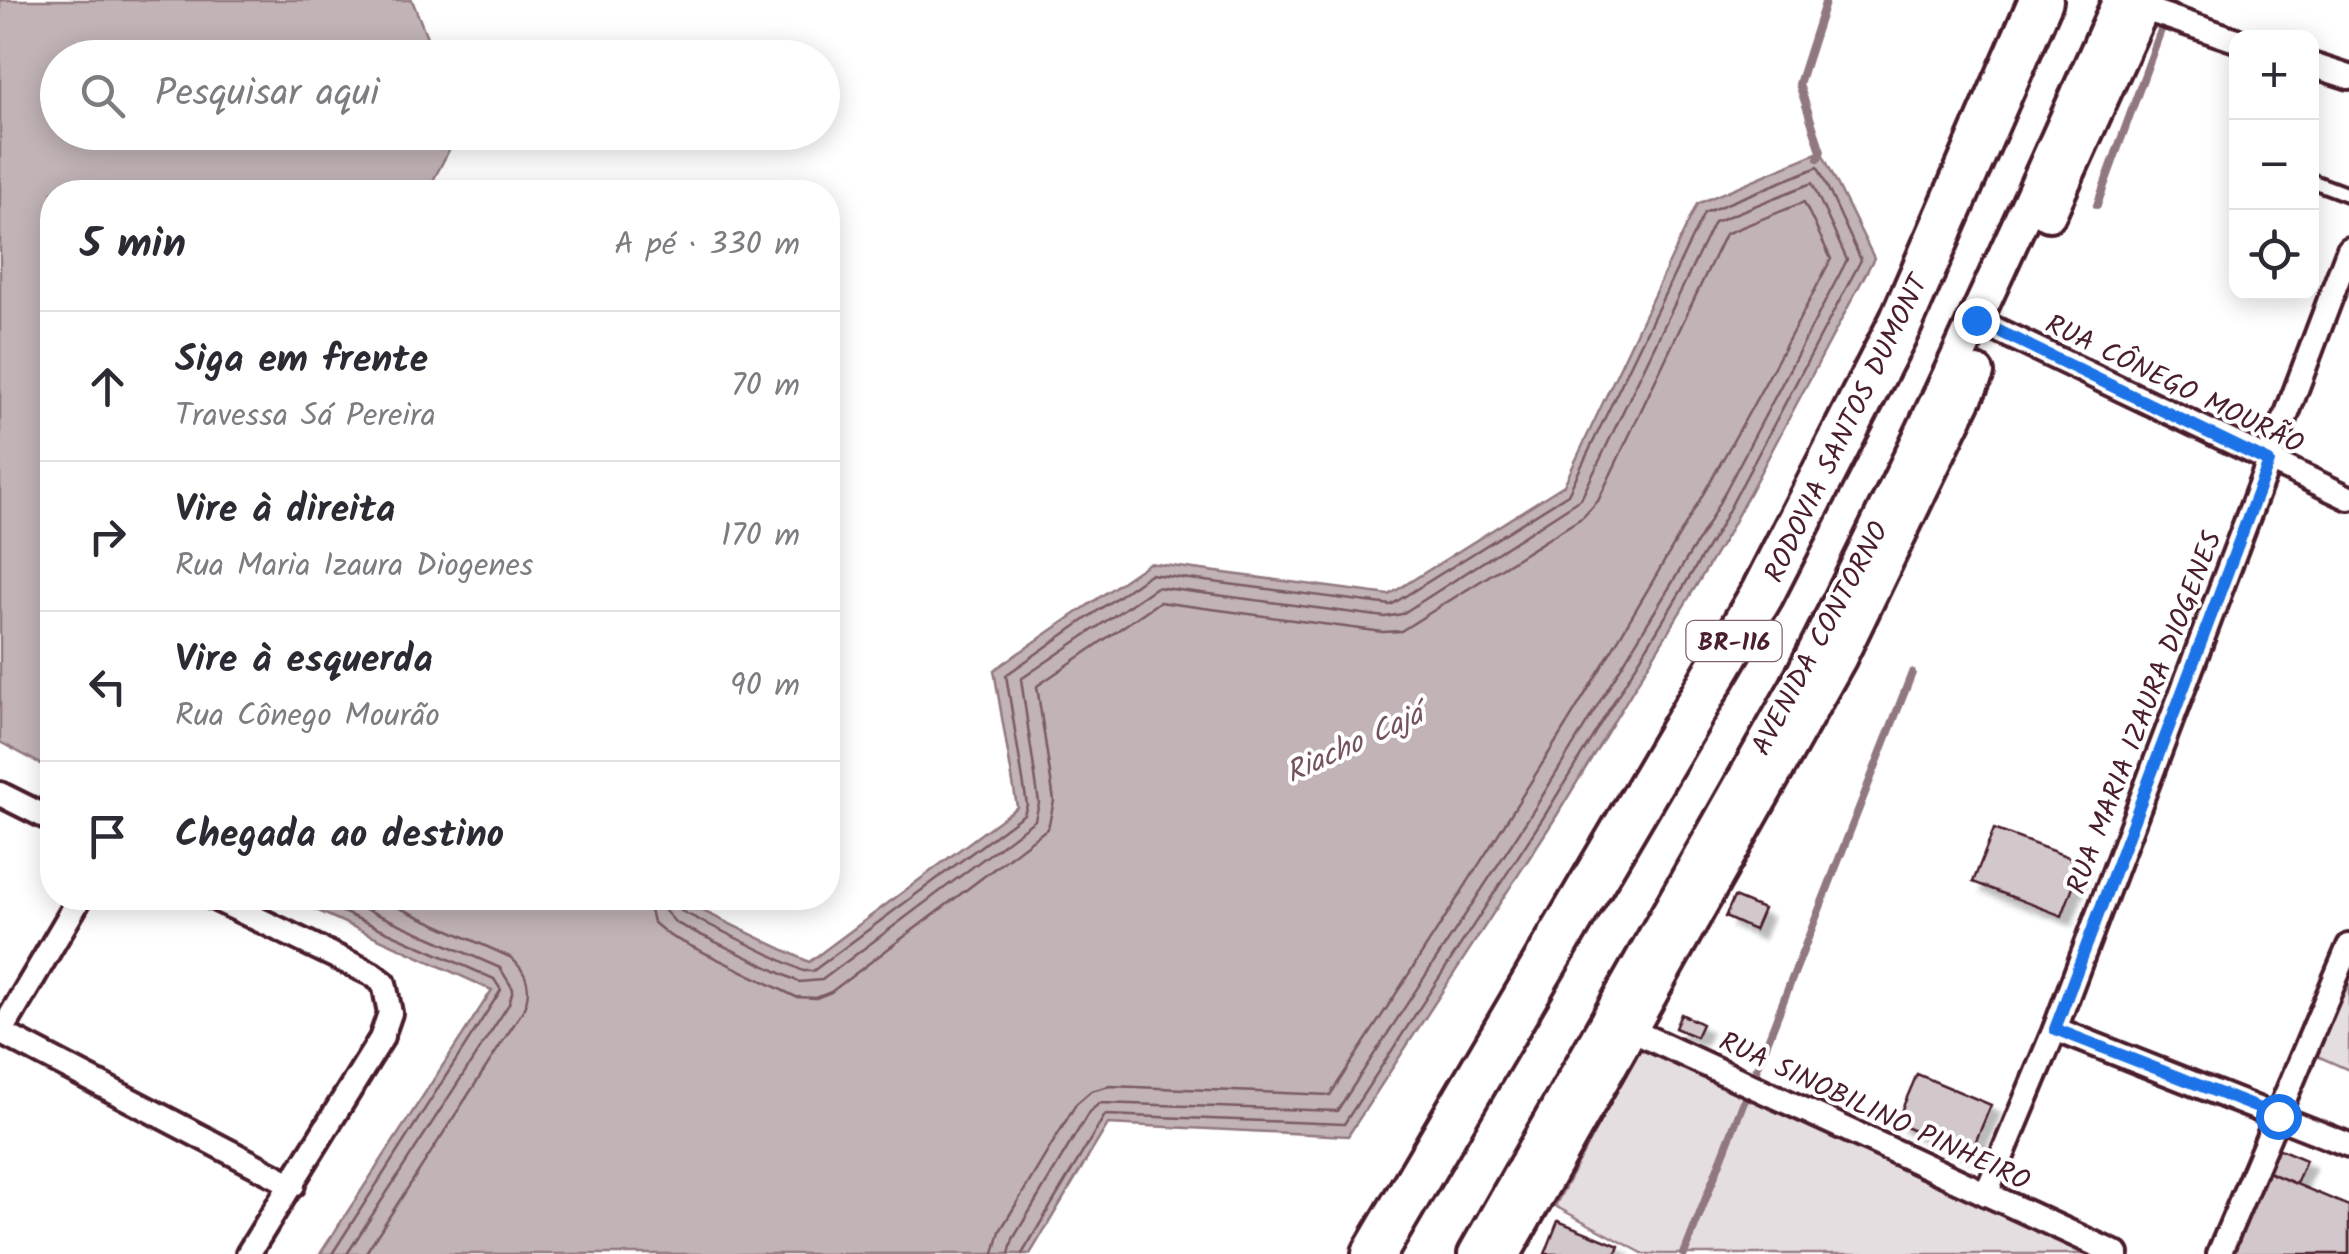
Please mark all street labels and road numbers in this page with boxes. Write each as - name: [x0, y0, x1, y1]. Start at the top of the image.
- street label: RODOVIA SANTOS DUMONT: [1753, 266, 1942, 591]
- street label: RUA CÔNEGO MOURÃO: [2037, 303, 2311, 467]
- street label: AVENIDA CONTORNO: [1740, 514, 1902, 764]
- street label: RUA MARIA IZAURA DIOGENES: [2055, 525, 2236, 901]
- road number: BR-116: [1686, 621, 1782, 661]
- street label: RUA SINOBILINO PINHEIRO: [1711, 1020, 2037, 1204]

